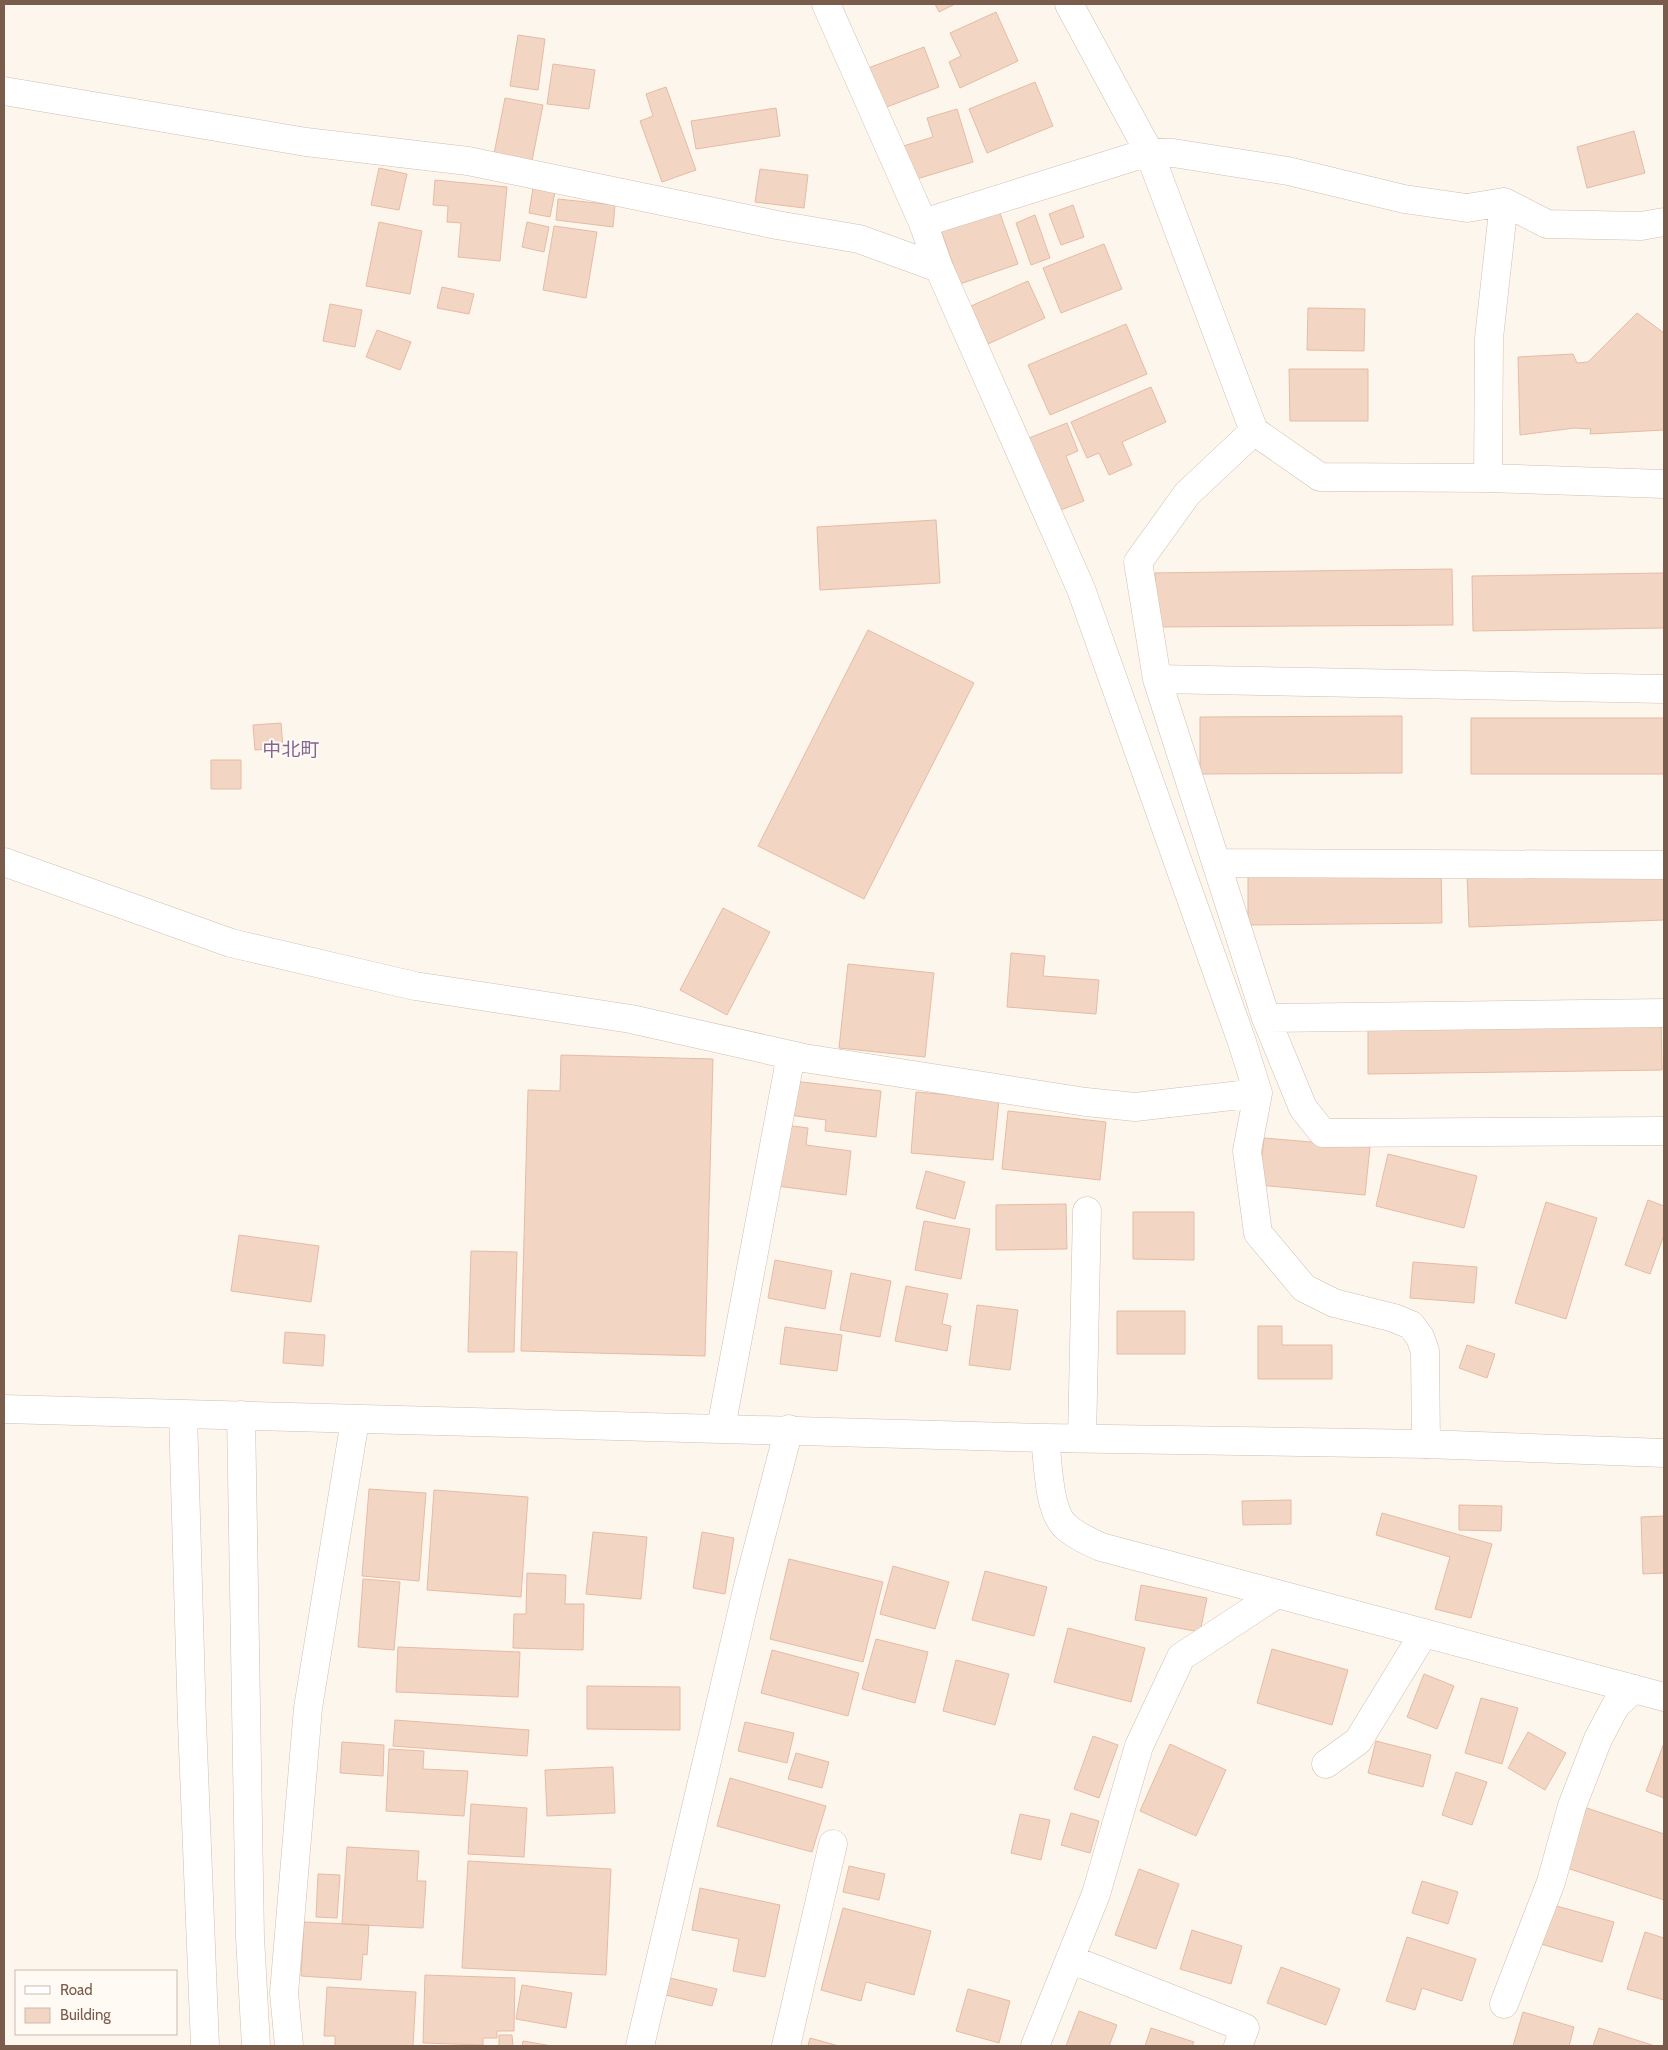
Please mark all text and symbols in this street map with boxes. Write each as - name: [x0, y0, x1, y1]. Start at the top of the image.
- district label: 中北町: [262, 738, 320, 761]
- legend: [15, 1970, 178, 2035]
- text: Road: [60, 1981, 93, 1999]
- text: Building: [60, 2006, 111, 2024]

